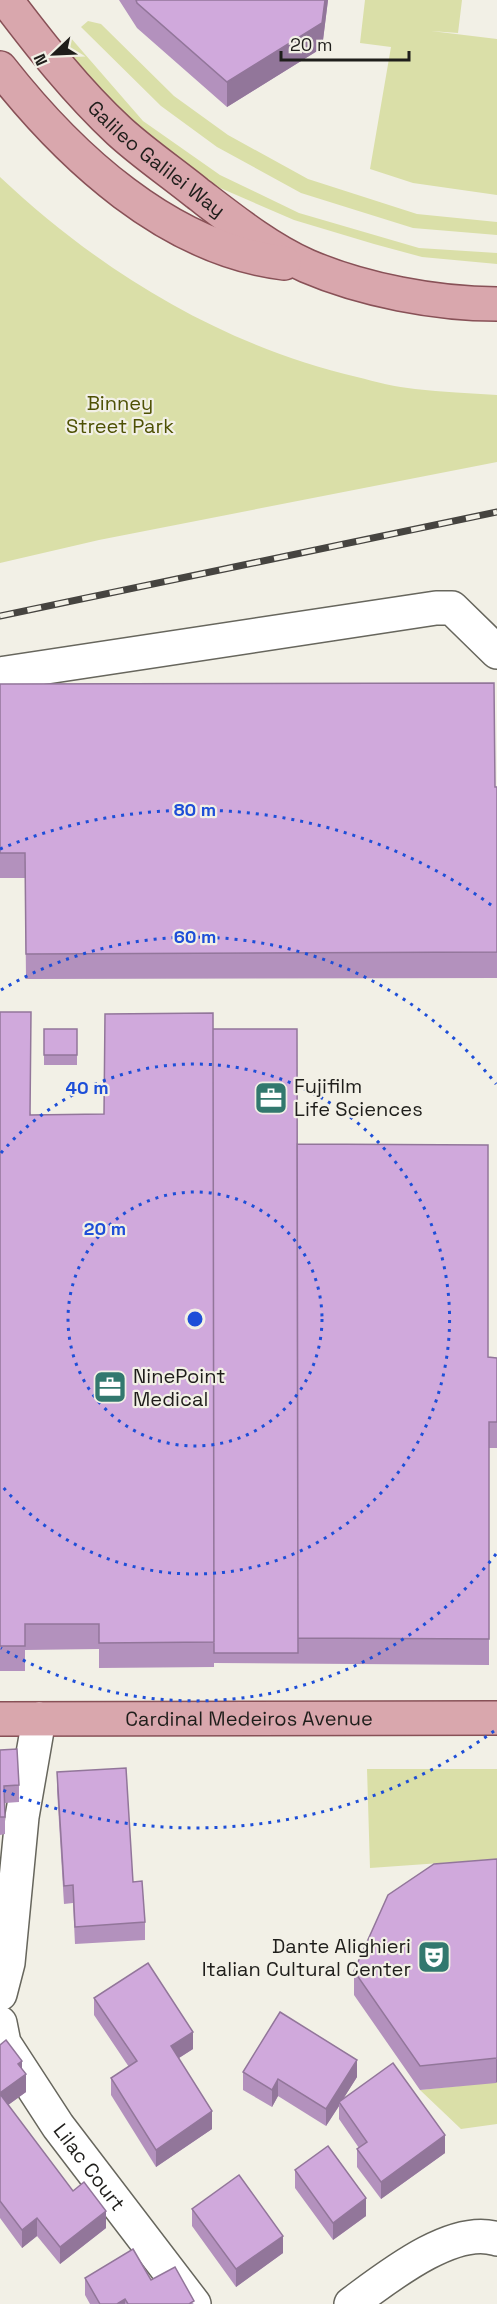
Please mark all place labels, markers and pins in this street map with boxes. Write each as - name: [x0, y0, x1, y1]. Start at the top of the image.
- place label: Fujifilm Life Sciences: [294, 1073, 423, 1122]
- office icon: Fujifilm Life Sciences: [253, 1080, 289, 1116]
- centre of rings: [185, 1309, 205, 1329]
- place label: NinePoint Medical: [133, 1363, 225, 1412]
- office icon: NinePoint Medical: [92, 1369, 128, 1405]
- place label: Dante Alighieri Italian Cultural Center: [202, 1933, 411, 1982]
- theatre icon: Dante Alighieri Italian Cultural Center: [416, 1939, 452, 1975]

